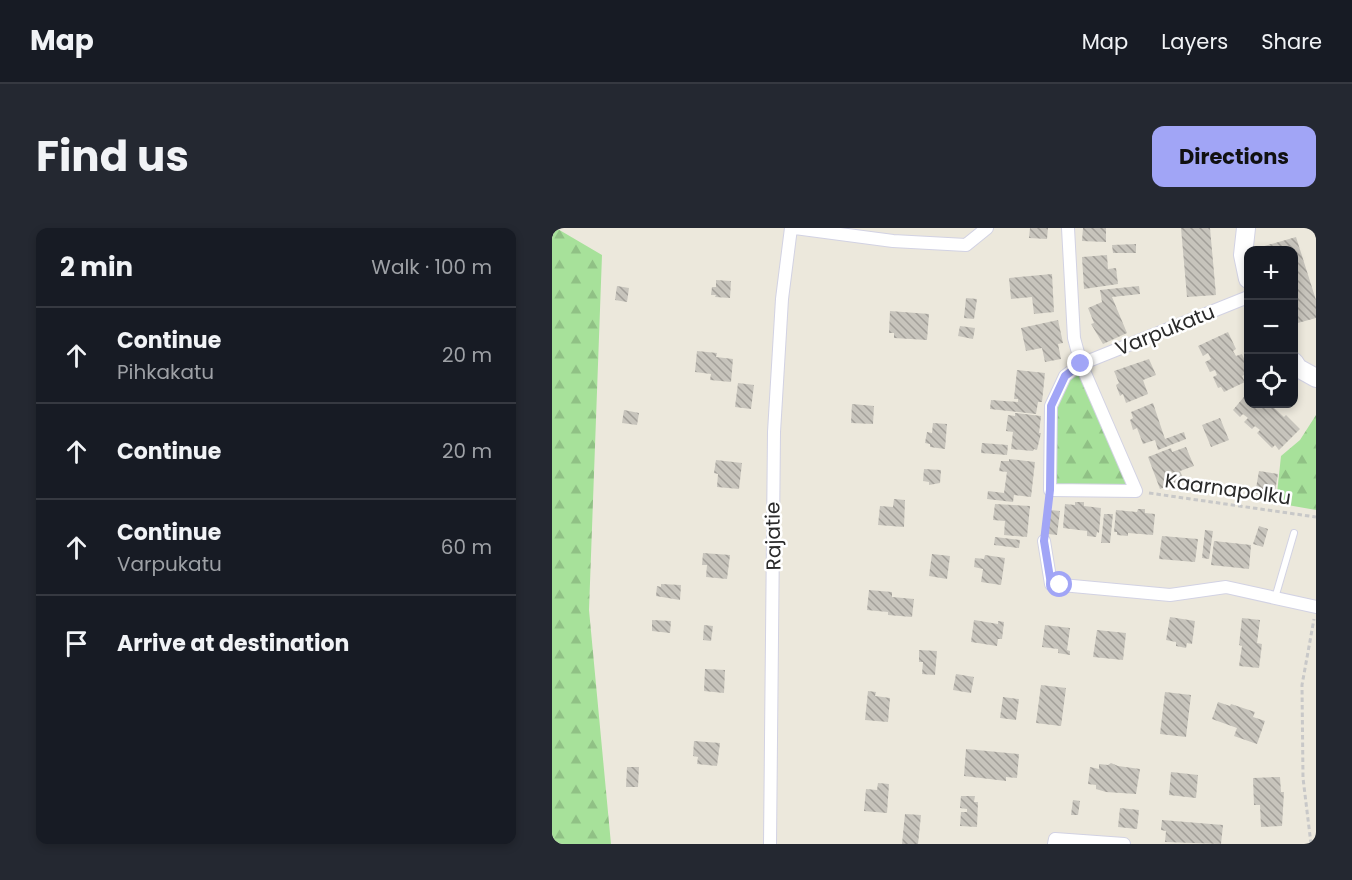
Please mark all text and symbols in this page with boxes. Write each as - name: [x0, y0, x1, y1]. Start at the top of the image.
- text: Map: [30, 21, 94, 60]
- text: Map: [1082, 27, 1128, 56]
- text: Layers: [1161, 27, 1228, 56]
- text: Share: [1261, 27, 1322, 56]
- button: Directions: [1152, 126, 1316, 187]
- text: Find us: [36, 127, 189, 186]
- map controls: [1244, 246, 1298, 408]
- button: +: [1244, 246, 1298, 300]
- text: 2 min: [60, 249, 133, 285]
- text: Walk · 100 m: [371, 253, 492, 281]
- street label: Varpukatu: [1111, 297, 1219, 363]
- button: −: [1244, 300, 1298, 354]
- text: Continue: [117, 325, 221, 356]
- icon: ahead: [60, 339, 93, 372]
- text: 20 m: [442, 341, 492, 369]
- route end: [1067, 350, 1093, 376]
- button: locate: [1244, 354, 1298, 408]
- text: Pihkakatu: [117, 358, 214, 386]
- icon: ahead: [60, 435, 93, 468]
- text: Continue: [117, 436, 221, 467]
- text: 20 m: [442, 437, 492, 465]
- street label: Kaarnapolku: [1163, 466, 1293, 512]
- street label: Rajatie: [758, 501, 788, 571]
- text: Continue: [117, 517, 221, 548]
- icon: ahead: [60, 531, 93, 564]
- text: 60 m: [441, 533, 492, 561]
- text: Varpukatu: [117, 550, 222, 578]
- route start: [1046, 571, 1072, 597]
- icon: arrive: [60, 627, 93, 660]
- text: Arrive at destination: [117, 628, 349, 659]

